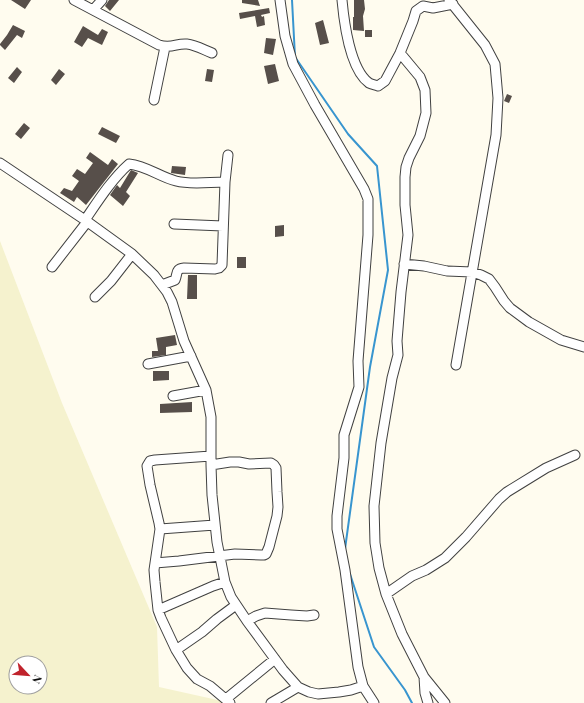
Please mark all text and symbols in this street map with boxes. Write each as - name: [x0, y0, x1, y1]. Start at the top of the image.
- north arrow: [8, 655, 48, 695]
- text: N: [29, 673, 46, 687]

